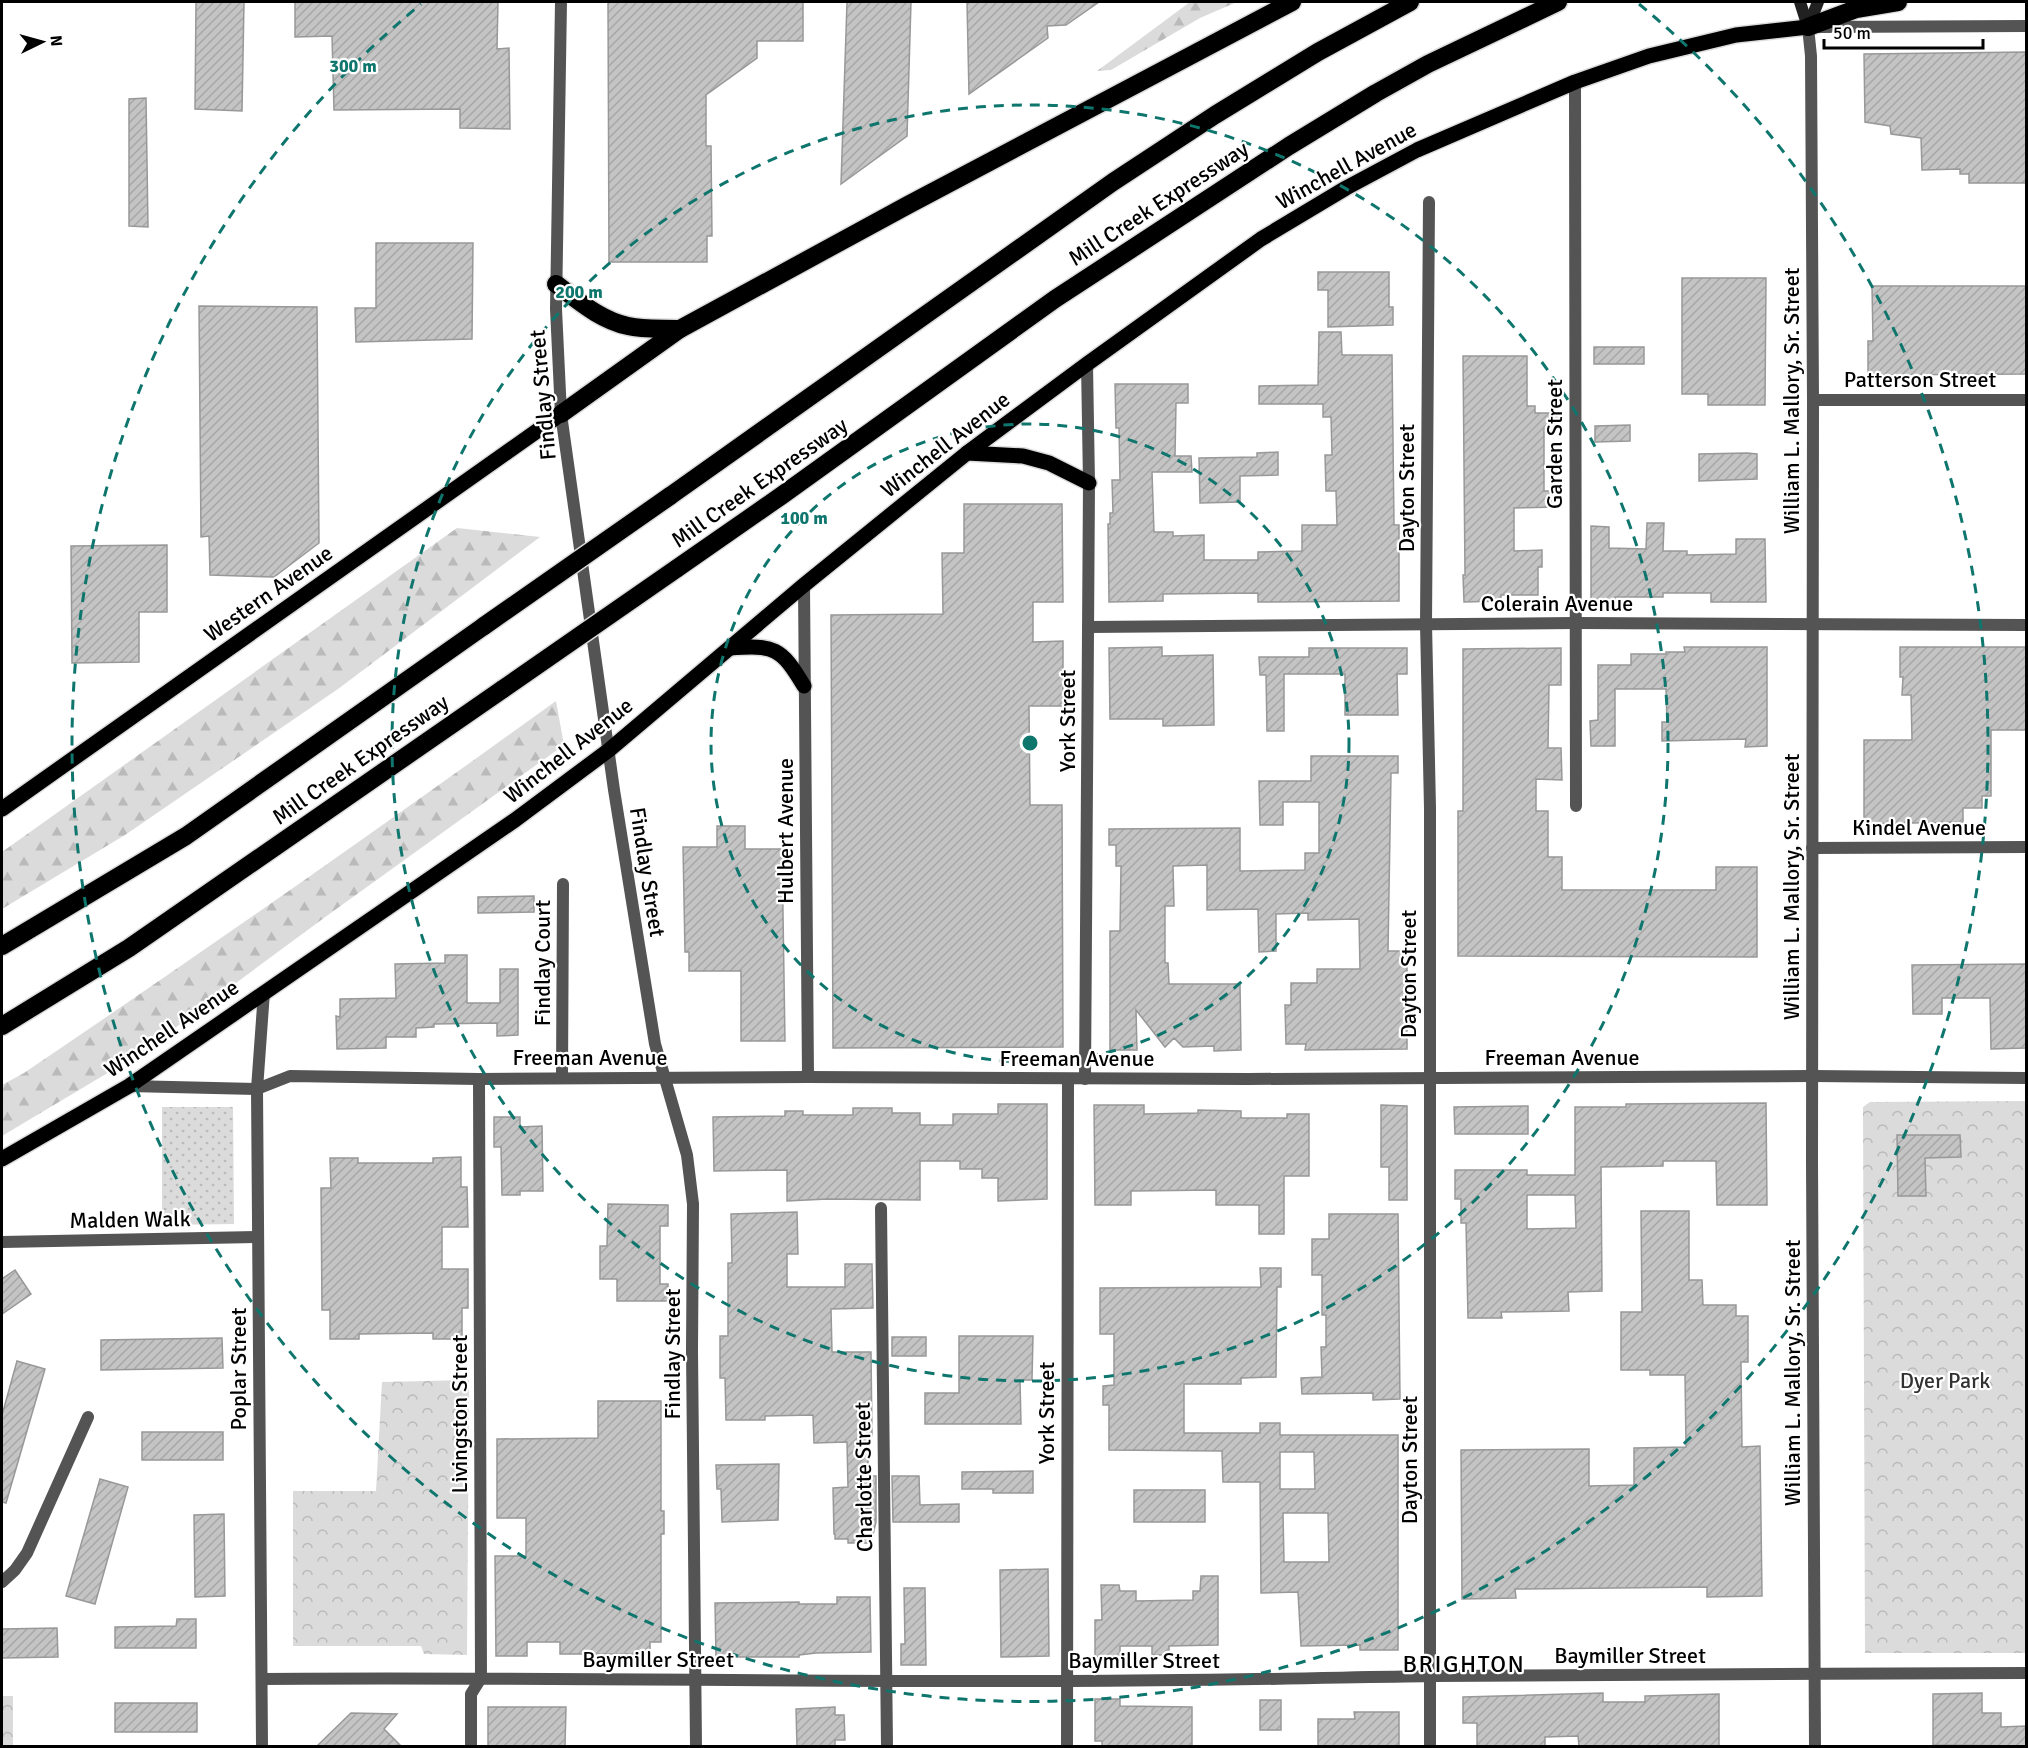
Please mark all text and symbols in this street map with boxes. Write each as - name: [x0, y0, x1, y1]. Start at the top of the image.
- north arrow: [12, 12, 72, 72]
- scale bar: [1824, 12, 1983, 50]
- text: 50 m: [1833, 22, 1871, 44]
- text: N: [45, 34, 66, 47]
- text: 300 m: [329, 55, 377, 77]
- street label: Winchell Avenue: [1271, 116, 1421, 215]
- street label: Mill Creek Expressway: [1063, 135, 1254, 272]
- street label: William L. Mallory, Sr. Street: [1778, 267, 1805, 534]
- text: 200 m: [555, 281, 603, 303]
- street label: Findlay Street: [523, 328, 562, 461]
- street label: Patterson Street: [1844, 366, 1997, 393]
- street label: Garden Street: [1541, 379, 1568, 509]
- street label: Winchell Avenue: [875, 386, 1015, 503]
- street label: Mill Creek Expressway: [666, 411, 853, 553]
- street label: Dayton Street: [1393, 423, 1420, 552]
- text: 100 m: [780, 507, 828, 529]
- street label: Western Avenue: [199, 539, 338, 648]
- street label: Colerain Avenue: [1481, 590, 1633, 617]
- street label: York Street: [1054, 669, 1081, 772]
- street label: Mill Creek Expressway: [267, 688, 454, 830]
- street label: Winchell Avenue: [498, 692, 638, 809]
- centre of rings: [1020, 733, 1040, 753]
- street label: William L. Mallory, Sr. Street: [1778, 753, 1805, 1020]
- street label: Hulbert Avenue: [772, 758, 799, 904]
- street label: Findlay Street: [624, 805, 671, 939]
- street label: Kindel Avenue: [1852, 814, 1986, 841]
- street label: Findlay Court: [529, 899, 556, 1026]
- street label: Dayton Street: [1395, 909, 1422, 1038]
- street label: Winchell Avenue: [99, 974, 244, 1083]
- street label: Freeman Avenue: [512, 1044, 668, 1071]
- street label: Freeman Avenue: [1484, 1044, 1640, 1071]
- street label: Freeman Avenue: [999, 1045, 1155, 1072]
- street label: Malden Walk: [69, 1205, 191, 1234]
- street label: William L. Mallory, Sr. Street: [1779, 1239, 1806, 1506]
- street label: Findlay Street: [659, 1288, 686, 1419]
- street label: Poplar Street: [225, 1307, 252, 1430]
- street label: Livingston Street: [446, 1334, 473, 1493]
- street label: York Street: [1033, 1361, 1060, 1464]
- park label: Dyer Park: [1900, 1367, 1990, 1394]
- street label: Dayton Street: [1396, 1395, 1423, 1524]
- street label: Charlotte Street: [849, 1401, 878, 1552]
- street label: Baymiller Street: [1554, 1642, 1706, 1669]
- street label: Baymiller Street: [582, 1646, 734, 1673]
- street label: Baymiller Street: [1068, 1647, 1220, 1674]
- district label: BRIGHTON: [1403, 1649, 1525, 1679]

